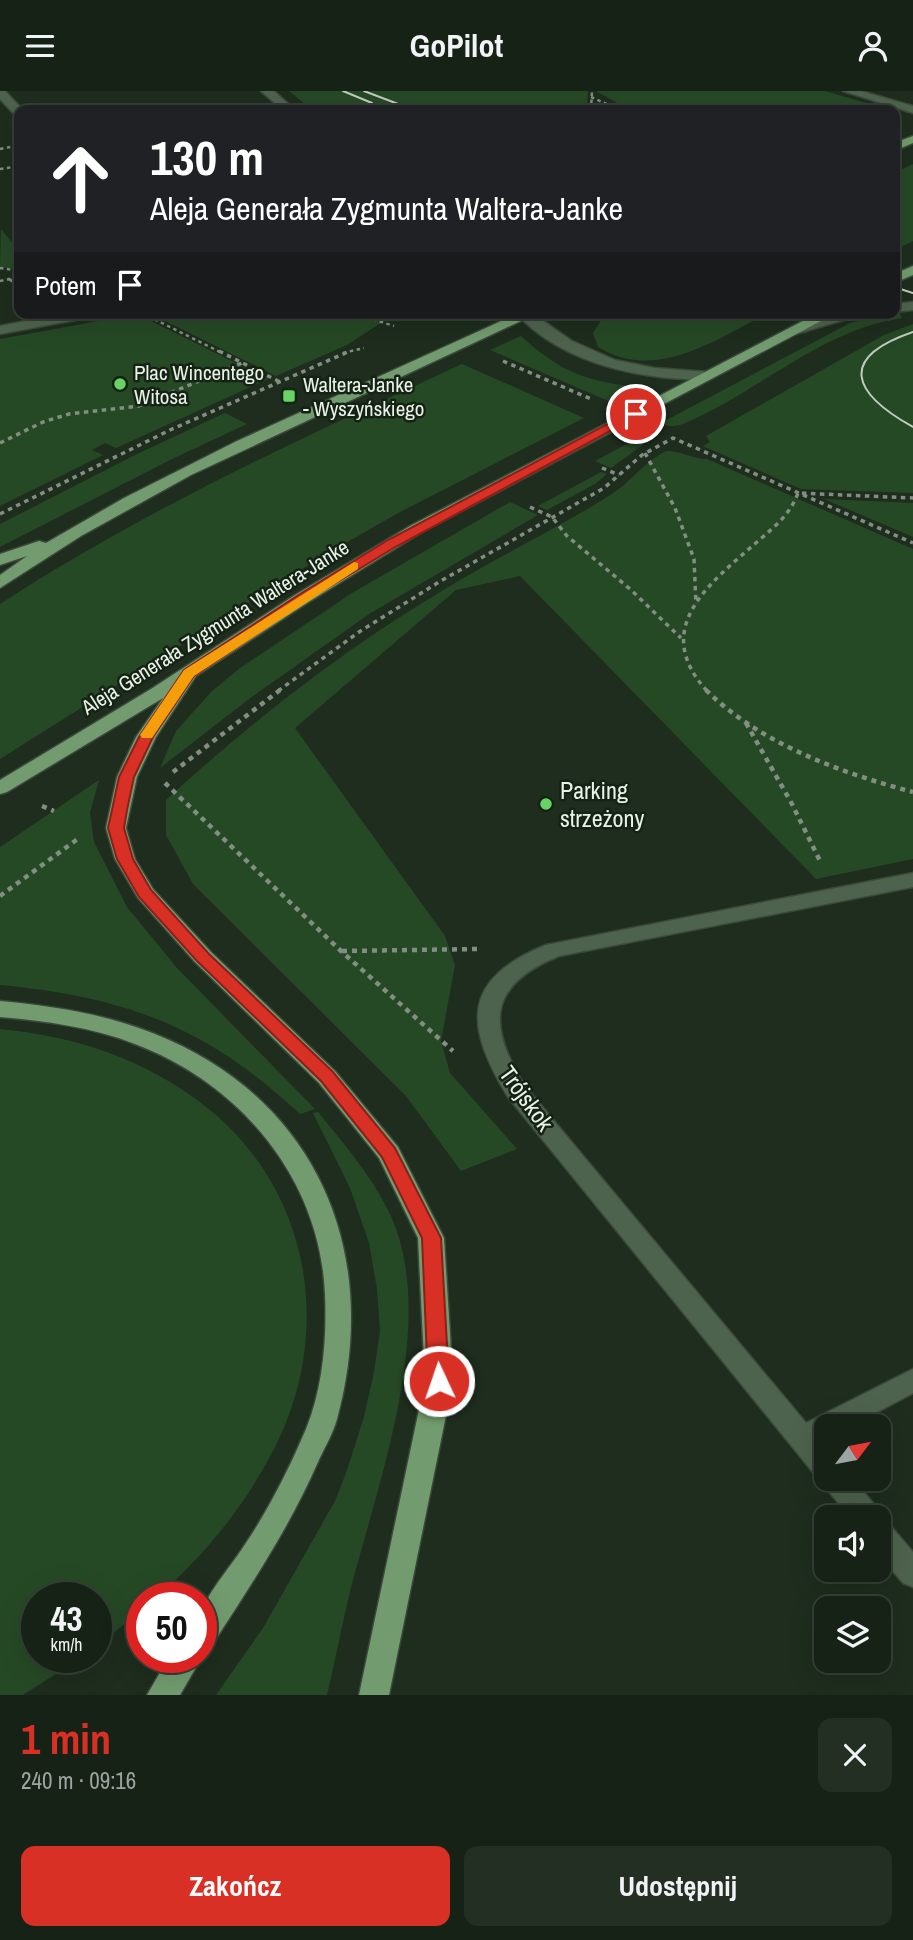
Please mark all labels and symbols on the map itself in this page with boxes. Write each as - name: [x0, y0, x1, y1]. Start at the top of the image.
- place label: Plac Wincentego Witosa: [134, 358, 264, 411]
- place label: Waltera-Janke - Wyszyńskiego: [303, 370, 424, 423]
- marker: Plac Wincentego Witosa: [112, 376, 128, 392]
- pin: [606, 384, 666, 444]
- marker: Waltera-Janke - Wyszyńskiego: [281, 388, 297, 404]
- street label: Aleja Generała Zygmunta Waltera-Janke: [75, 532, 354, 722]
- place label: Parking strzeżony: [560, 774, 644, 834]
- marker: Parking strzeżony: [538, 796, 554, 812]
- street label: Trójskok: [492, 1059, 562, 1137]
- position arrow: [402, 1344, 476, 1418]
- north arrow: [814, 1414, 891, 1491]
- speed limit sign: 50: [126, 1582, 217, 1673]

